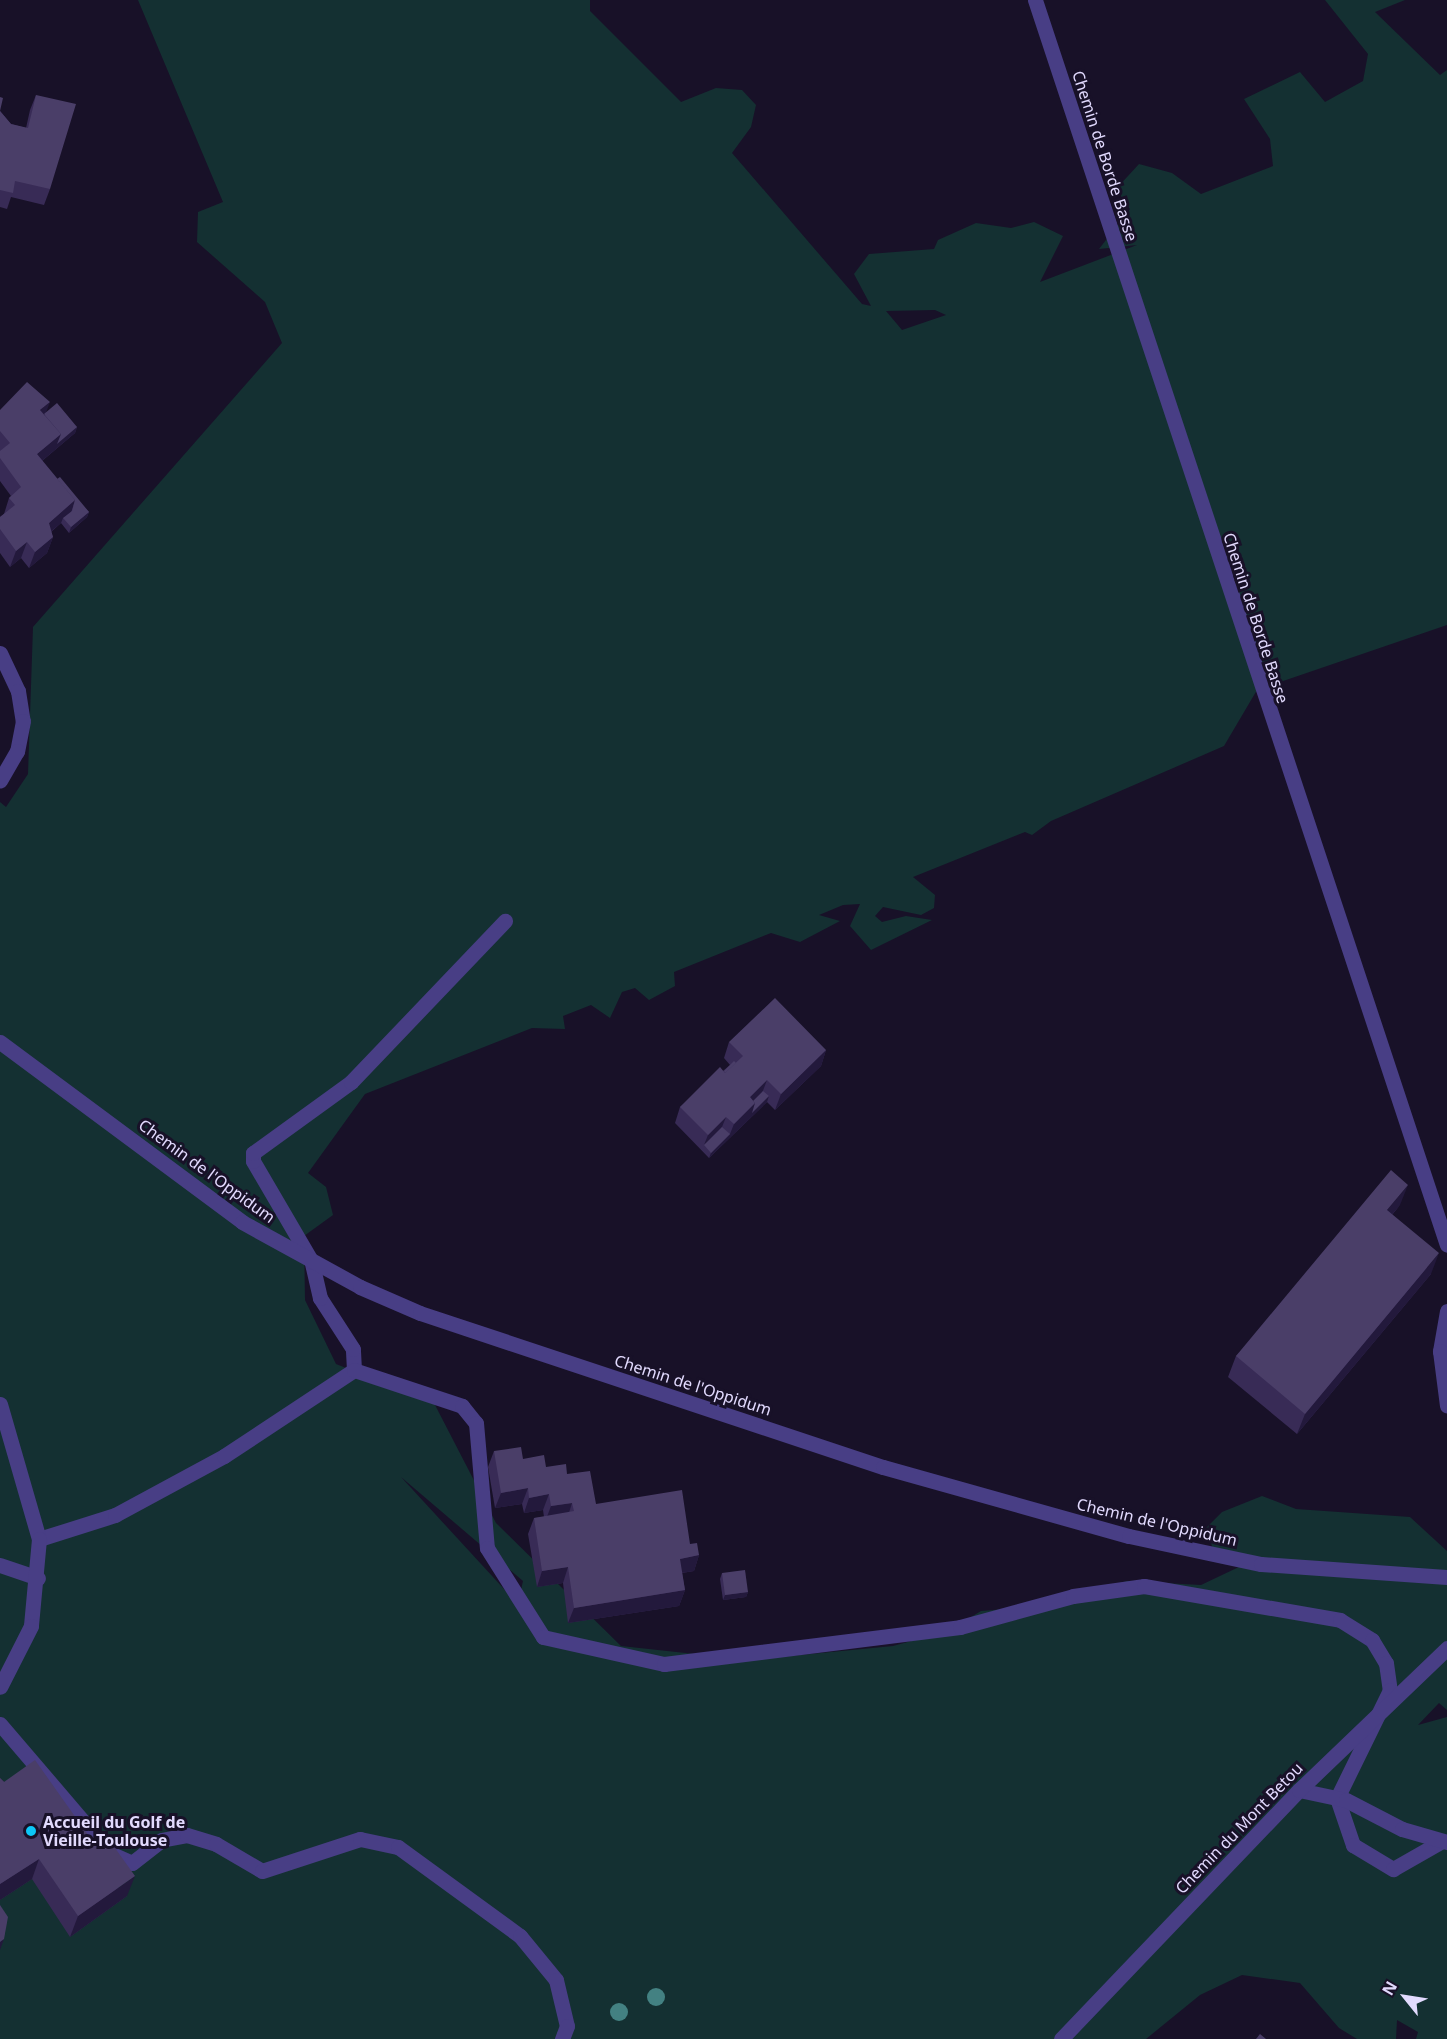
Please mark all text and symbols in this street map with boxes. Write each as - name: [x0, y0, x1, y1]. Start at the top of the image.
- street label: Chemin de Borde Basse: [1068, 68, 1142, 244]
- street label: Chemin de Borde Basse: [1219, 530, 1293, 706]
- street label: Chemin de l'Oppidum: [135, 1115, 279, 1227]
- street label: Chemin de l'Oppidum: [612, 1351, 774, 1419]
- street label: Chemin de l'Oppidum: [1075, 1494, 1239, 1550]
- street label: Chemin du Mont Betou: [1171, 1758, 1307, 1898]
- place label: Accueil du Golf de Vieille-Toulouse: [43, 1812, 185, 1850]
- marker: Accueil du Golf de Vieille-Toulouse: [24, 1824, 38, 1838]
- north arrow: [1375, 1967, 1435, 2027]
- text: N: [1377, 1977, 1402, 1999]

